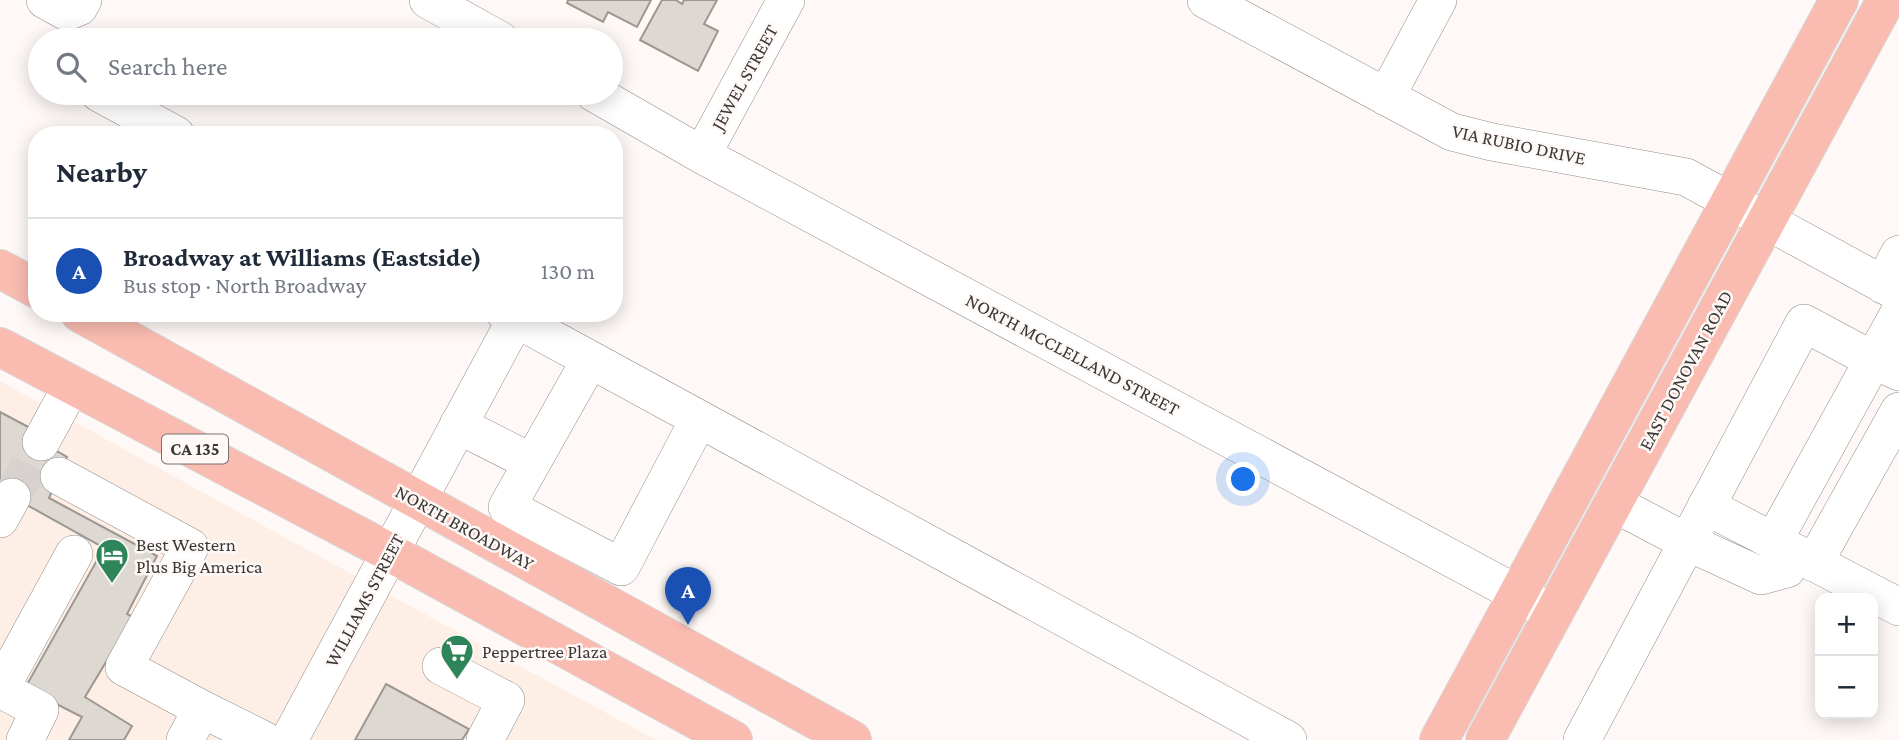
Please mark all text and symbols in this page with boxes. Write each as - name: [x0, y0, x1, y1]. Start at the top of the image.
- street label: JEWEL STREET: [706, 20, 782, 135]
- search box: [28, 28, 623, 105]
- icon: search: [52, 48, 90, 86]
- text: Search here: [108, 52, 227, 81]
- street label: VIA RUBIO DRIVE: [1450, 120, 1588, 169]
- text: Nearby: [56, 155, 147, 188]
- text: Broadway at Williams (Eastside): [123, 243, 482, 272]
- text: A: [72, 258, 86, 284]
- text: 130 m: [541, 258, 595, 284]
- text: Bus stop · North Broadway: [123, 272, 366, 298]
- street label: EAST DONOVAN ROAD: [1635, 287, 1736, 454]
- street label: NORTH MCCLELLAND STREET: [962, 289, 1184, 420]
- road number: CA 135: [162, 434, 228, 463]
- your location: [1226, 462, 1260, 496]
- street label: NORTH BROADWAY: [392, 481, 538, 575]
- street label: WILLIAMS STREET: [321, 530, 409, 670]
- place label: Best Western Plus Big America: [136, 534, 263, 577]
- hotel icon: Best Western Plus Big America: [93, 536, 131, 585]
- pin: A: [665, 567, 711, 625]
- map controls: [1815, 593, 1878, 719]
- button: +: [1815, 593, 1878, 656]
- supermarket icon: Peppertree Plaza: [438, 632, 476, 681]
- place label: Peppertree Plaza: [482, 641, 608, 662]
- button: −: [1815, 656, 1878, 719]

